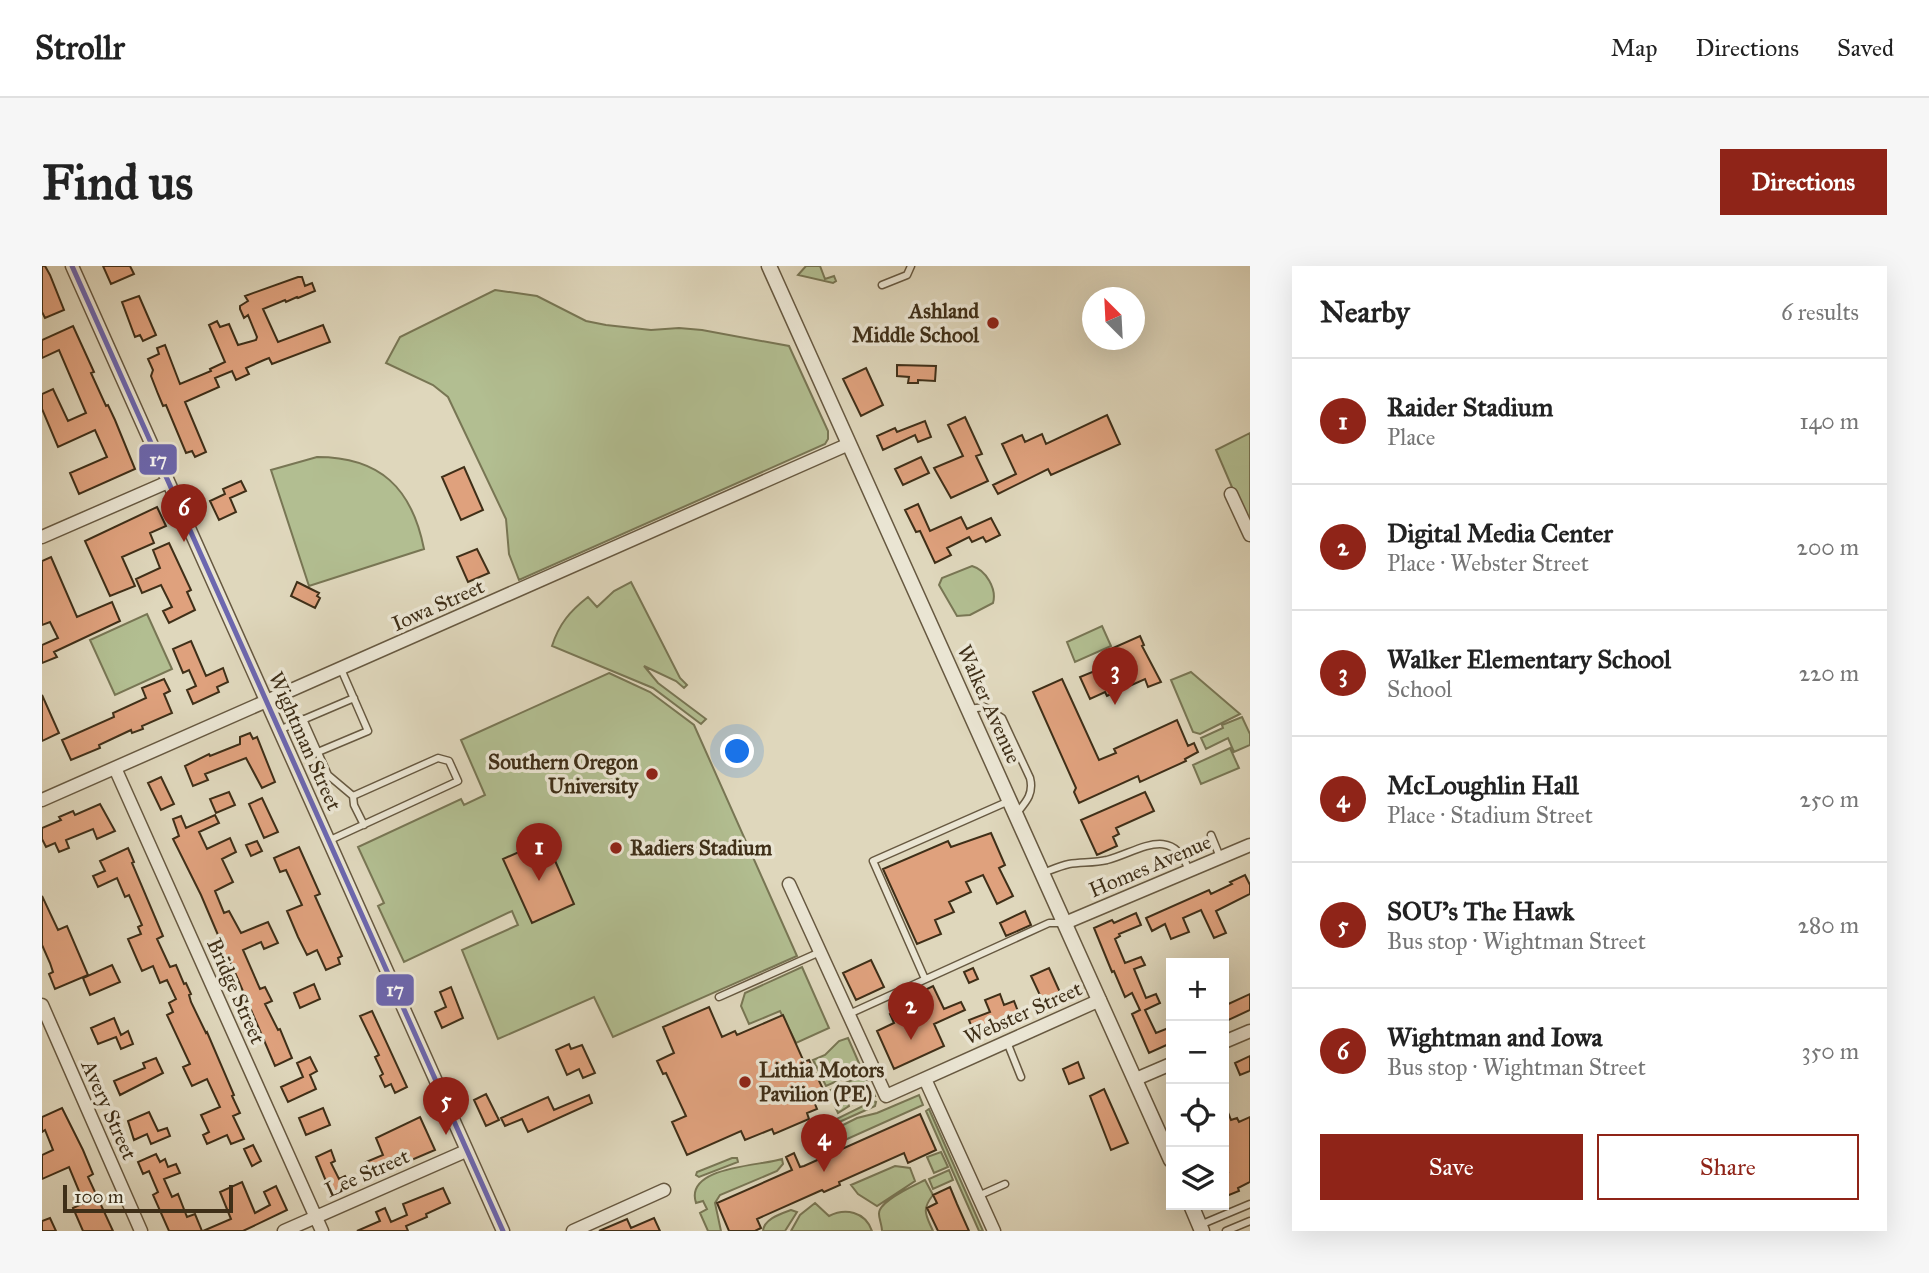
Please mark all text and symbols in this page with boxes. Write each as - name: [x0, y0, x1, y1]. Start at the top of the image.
- text: Strollr: [35, 28, 125, 68]
- text: Map: [1611, 33, 1658, 63]
- text: Directions: [1696, 33, 1799, 63]
- text: Saved: [1837, 33, 1894, 63]
- button: Directions: [1720, 149, 1887, 215]
- text: Find us: [42, 153, 193, 212]
- north arrow: [1082, 287, 1145, 350]
- text: Nearby: [1320, 294, 1410, 330]
- place label: Ashland Middle School: [852, 298, 980, 348]
- text: 6 results: [1781, 298, 1859, 326]
- marker: Ashland Middle School: [985, 315, 1001, 331]
- text: Raider Stadium: [1387, 391, 1553, 423]
- text: 1: [1338, 407, 1348, 435]
- text: 140 m: [1799, 407, 1859, 435]
- text: Place: [1387, 423, 1435, 451]
- line badge: 17: [138, 443, 178, 476]
- text: 17: [149, 448, 167, 471]
- pin: 6: [161, 484, 207, 542]
- text: Digital Media Center: [1387, 517, 1613, 549]
- text: 2: [1337, 533, 1349, 561]
- text: 200 m: [1797, 533, 1859, 561]
- text: Place · Webster Street: [1387, 549, 1589, 577]
- street label: Iowa Street: [388, 573, 489, 637]
- street label: Walker Avenue: [951, 641, 1027, 768]
- text: Walker Elementary School: [1387, 643, 1671, 675]
- pin: 3: [1092, 647, 1138, 705]
- text: 3: [1338, 659, 1348, 687]
- text: 220 m: [1799, 659, 1859, 687]
- street label: Wightman Street: [263, 668, 347, 815]
- text: School: [1387, 675, 1452, 703]
- your location: [720, 734, 754, 768]
- place label: Southern Oregon University: [488, 749, 639, 799]
- marker: Southern Oregon University: [644, 766, 660, 782]
- text: McLoughlin Hall: [1387, 769, 1579, 801]
- text: 4: [1337, 785, 1349, 813]
- text: 250 m: [1799, 785, 1859, 813]
- text: Place · Stadium Street: [1387, 801, 1593, 829]
- pin: 1: [516, 823, 562, 881]
- street label: Homes Avenue: [1085, 829, 1215, 903]
- place label: Radiers Stadium: [630, 835, 772, 861]
- marker: Radiers Stadium: [608, 840, 624, 856]
- text: SOU's The Hawk: [1387, 895, 1574, 927]
- text: 5: [1338, 911, 1348, 939]
- text: 280 m: [1798, 911, 1859, 939]
- text: Bus stop · Wightman Street: [1387, 927, 1646, 955]
- street label: Bridge Street: [201, 934, 271, 1048]
- map controls: [1166, 958, 1229, 1210]
- button: +: [1166, 958, 1229, 1021]
- line badge: 17: [375, 973, 415, 1007]
- street label: Webster Street: [960, 975, 1087, 1051]
- text: 17: [386, 978, 404, 1001]
- pin: 2: [888, 982, 934, 1040]
- button: −: [1166, 1021, 1229, 1084]
- text: Wightman and Iowa: [1387, 1021, 1602, 1053]
- text: 6: [1337, 1037, 1349, 1065]
- text: 350 m: [1801, 1037, 1859, 1065]
- text: Bus stop · Wightman Street: [1387, 1053, 1646, 1081]
- street label: Avery Street: [75, 1055, 143, 1164]
- place label: Lithia Motors Pavilion (PE): [759, 1057, 885, 1107]
- marker: Lithia Motors Pavilion (PE): [737, 1074, 753, 1090]
- pin: 5: [423, 1077, 469, 1135]
- button: locate: [1166, 1084, 1229, 1147]
- pin: 4: [801, 1114, 847, 1172]
- button: Save: [1320, 1134, 1583, 1200]
- button: Share: [1597, 1134, 1859, 1200]
- street label: Lee Street: [321, 1143, 414, 1203]
- button: layers: [1166, 1147, 1229, 1210]
- scale bar: [63, 1182, 233, 1214]
- text: 100 m: [74, 1185, 124, 1208]

